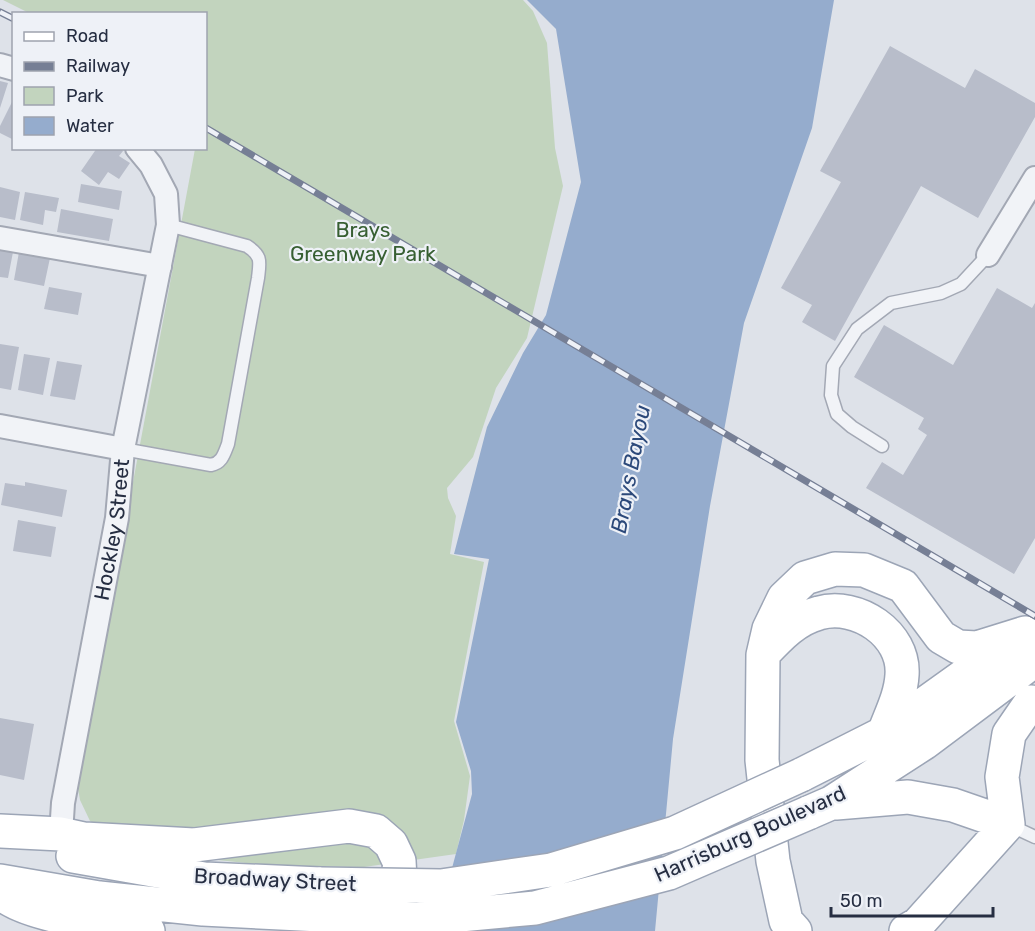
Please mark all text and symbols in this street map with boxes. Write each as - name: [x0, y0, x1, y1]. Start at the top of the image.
- legend: [12, 12, 207, 150]
- text: Road: [66, 25, 109, 47]
- text: Railway: [66, 55, 130, 77]
- text: Park: [66, 85, 104, 107]
- text: Water: [66, 115, 114, 137]
- park label: Brays Greenway Park: [290, 217, 436, 266]
- water label: Brays Bayou: [605, 403, 656, 535]
- street label: Hockley Street: [89, 458, 134, 602]
- street label: Harrisburg Boulevard: [650, 780, 850, 887]
- street label: Broadway Street: [193, 863, 357, 896]
- scale bar: [831, 880, 993, 918]
- text: 50 m: [840, 890, 883, 912]

